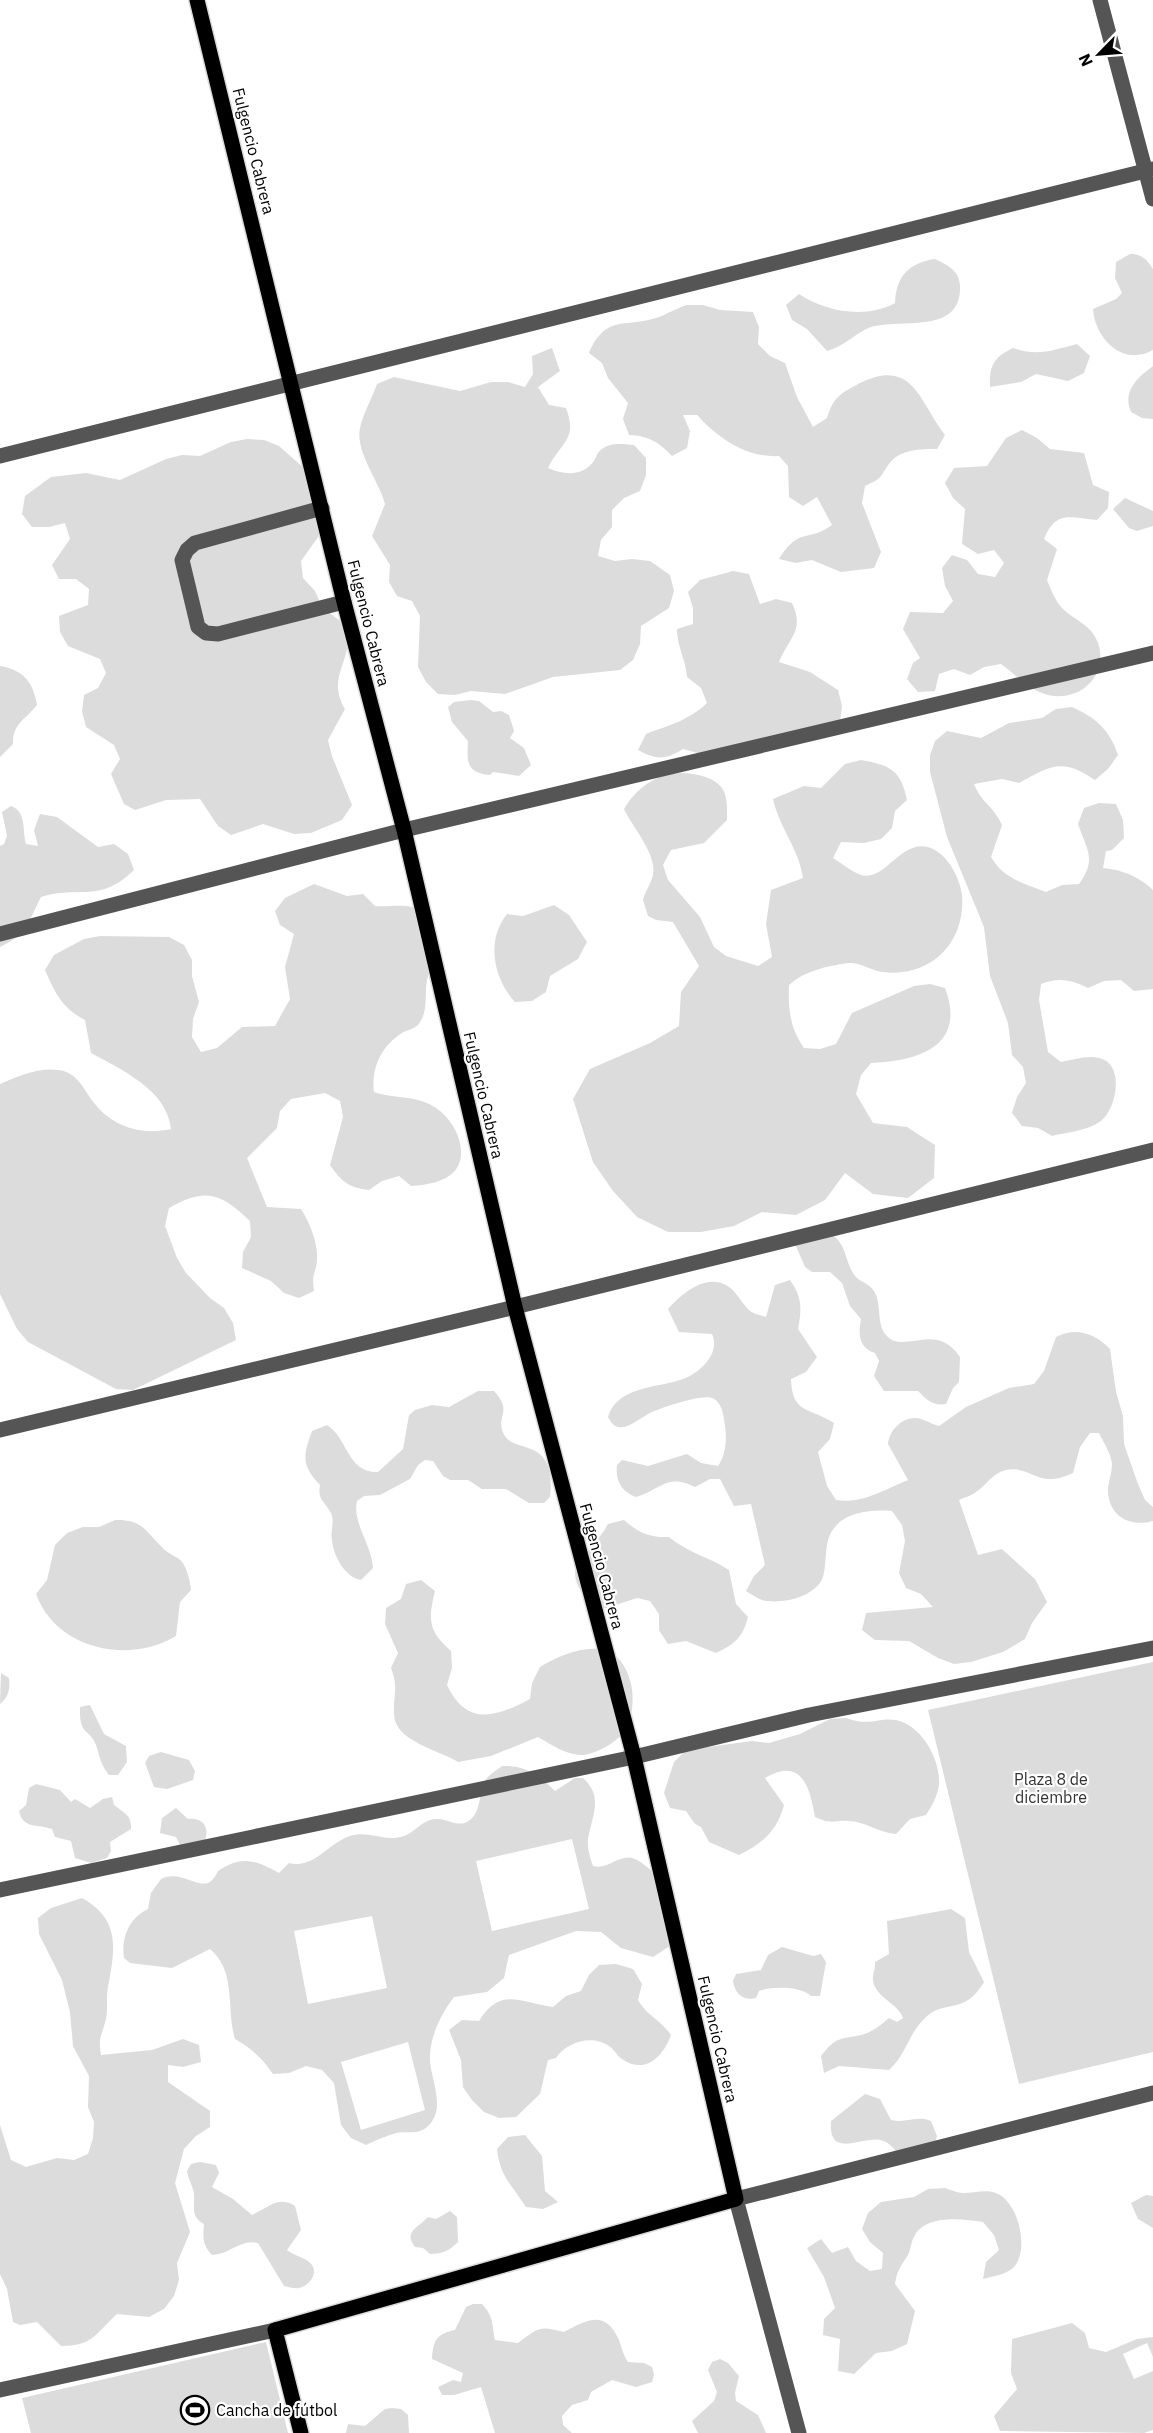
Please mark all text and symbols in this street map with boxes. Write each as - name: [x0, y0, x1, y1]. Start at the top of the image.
- north arrow: [1069, 24, 1129, 84]
- text: N: [1074, 51, 1097, 70]
- street label: Fulgencio Cabrera: [229, 86, 279, 217]
- street label: Fulgencio Cabrera: [344, 558, 394, 689]
- street label: Fulgencio Cabrera: [460, 1030, 508, 1161]
- street label: Fulgencio Cabrera: [576, 1501, 629, 1632]
- park label: Plaza 8 de diciembre: [1014, 1769, 1088, 1807]
- street label: Fulgencio Cabrera: [694, 1974, 742, 2105]
- sports icon: Cancha de fútbol: [179, 2394, 211, 2426]
- place label: Cancha de fútbol: [216, 2400, 337, 2420]

